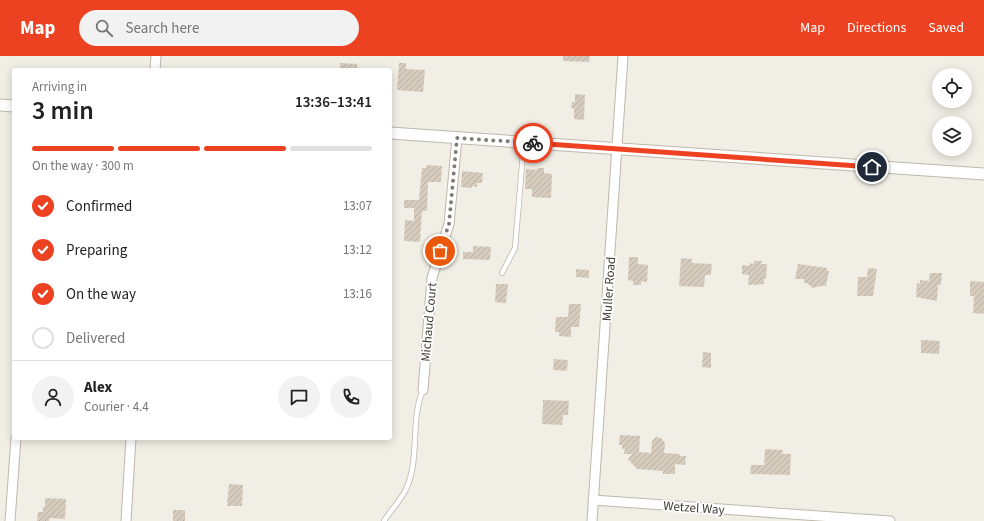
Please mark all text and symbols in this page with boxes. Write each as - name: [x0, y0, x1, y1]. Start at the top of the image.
- search box: [79, 10, 359, 46]
- text: Map: [20, 15, 55, 42]
- icon: search: [93, 17, 115, 39]
- text: Search here: [125, 18, 199, 39]
- text: Map: [800, 18, 825, 38]
- text: Directions: [847, 18, 906, 38]
- text: Saved: [928, 18, 964, 38]
- map controls: [932, 68, 972, 156]
- button: locate: [932, 68, 972, 108]
- text: Arriving in: [32, 78, 87, 96]
- text: 3 min: [32, 92, 94, 129]
- text: 13:36–13:41: [295, 92, 372, 113]
- button: layers: [932, 116, 972, 156]
- courier: [513, 123, 553, 163]
- icon: bike: [522, 132, 544, 154]
- pin: [855, 150, 889, 184]
- icon: home: [861, 156, 883, 178]
- text: On the way · 300 m: [32, 157, 134, 175]
- icon: check: [32, 195, 54, 217]
- text: Confirmed: [66, 196, 132, 217]
- text: 13:07: [343, 197, 372, 215]
- pin: [423, 234, 457, 268]
- icon: check: [32, 239, 54, 261]
- text: Preparing: [66, 240, 127, 261]
- icon: bag: [429, 240, 451, 262]
- text: 13:12: [343, 241, 372, 259]
- street label: Muller Road: [598, 256, 620, 322]
- street label: Michaud Court: [417, 281, 441, 362]
- icon: check: [32, 283, 54, 305]
- text: On the way: [66, 284, 136, 305]
- text: 13:16: [343, 285, 372, 303]
- text: Delivered: [66, 328, 125, 349]
- button: person: [32, 376, 74, 418]
- button: chat: [278, 376, 320, 418]
- button: phone: [330, 376, 372, 418]
- text: Alex: [84, 377, 112, 398]
- text: Courier · 4.4: [84, 398, 149, 416]
- street label: Wetzel Way: [663, 497, 725, 519]

